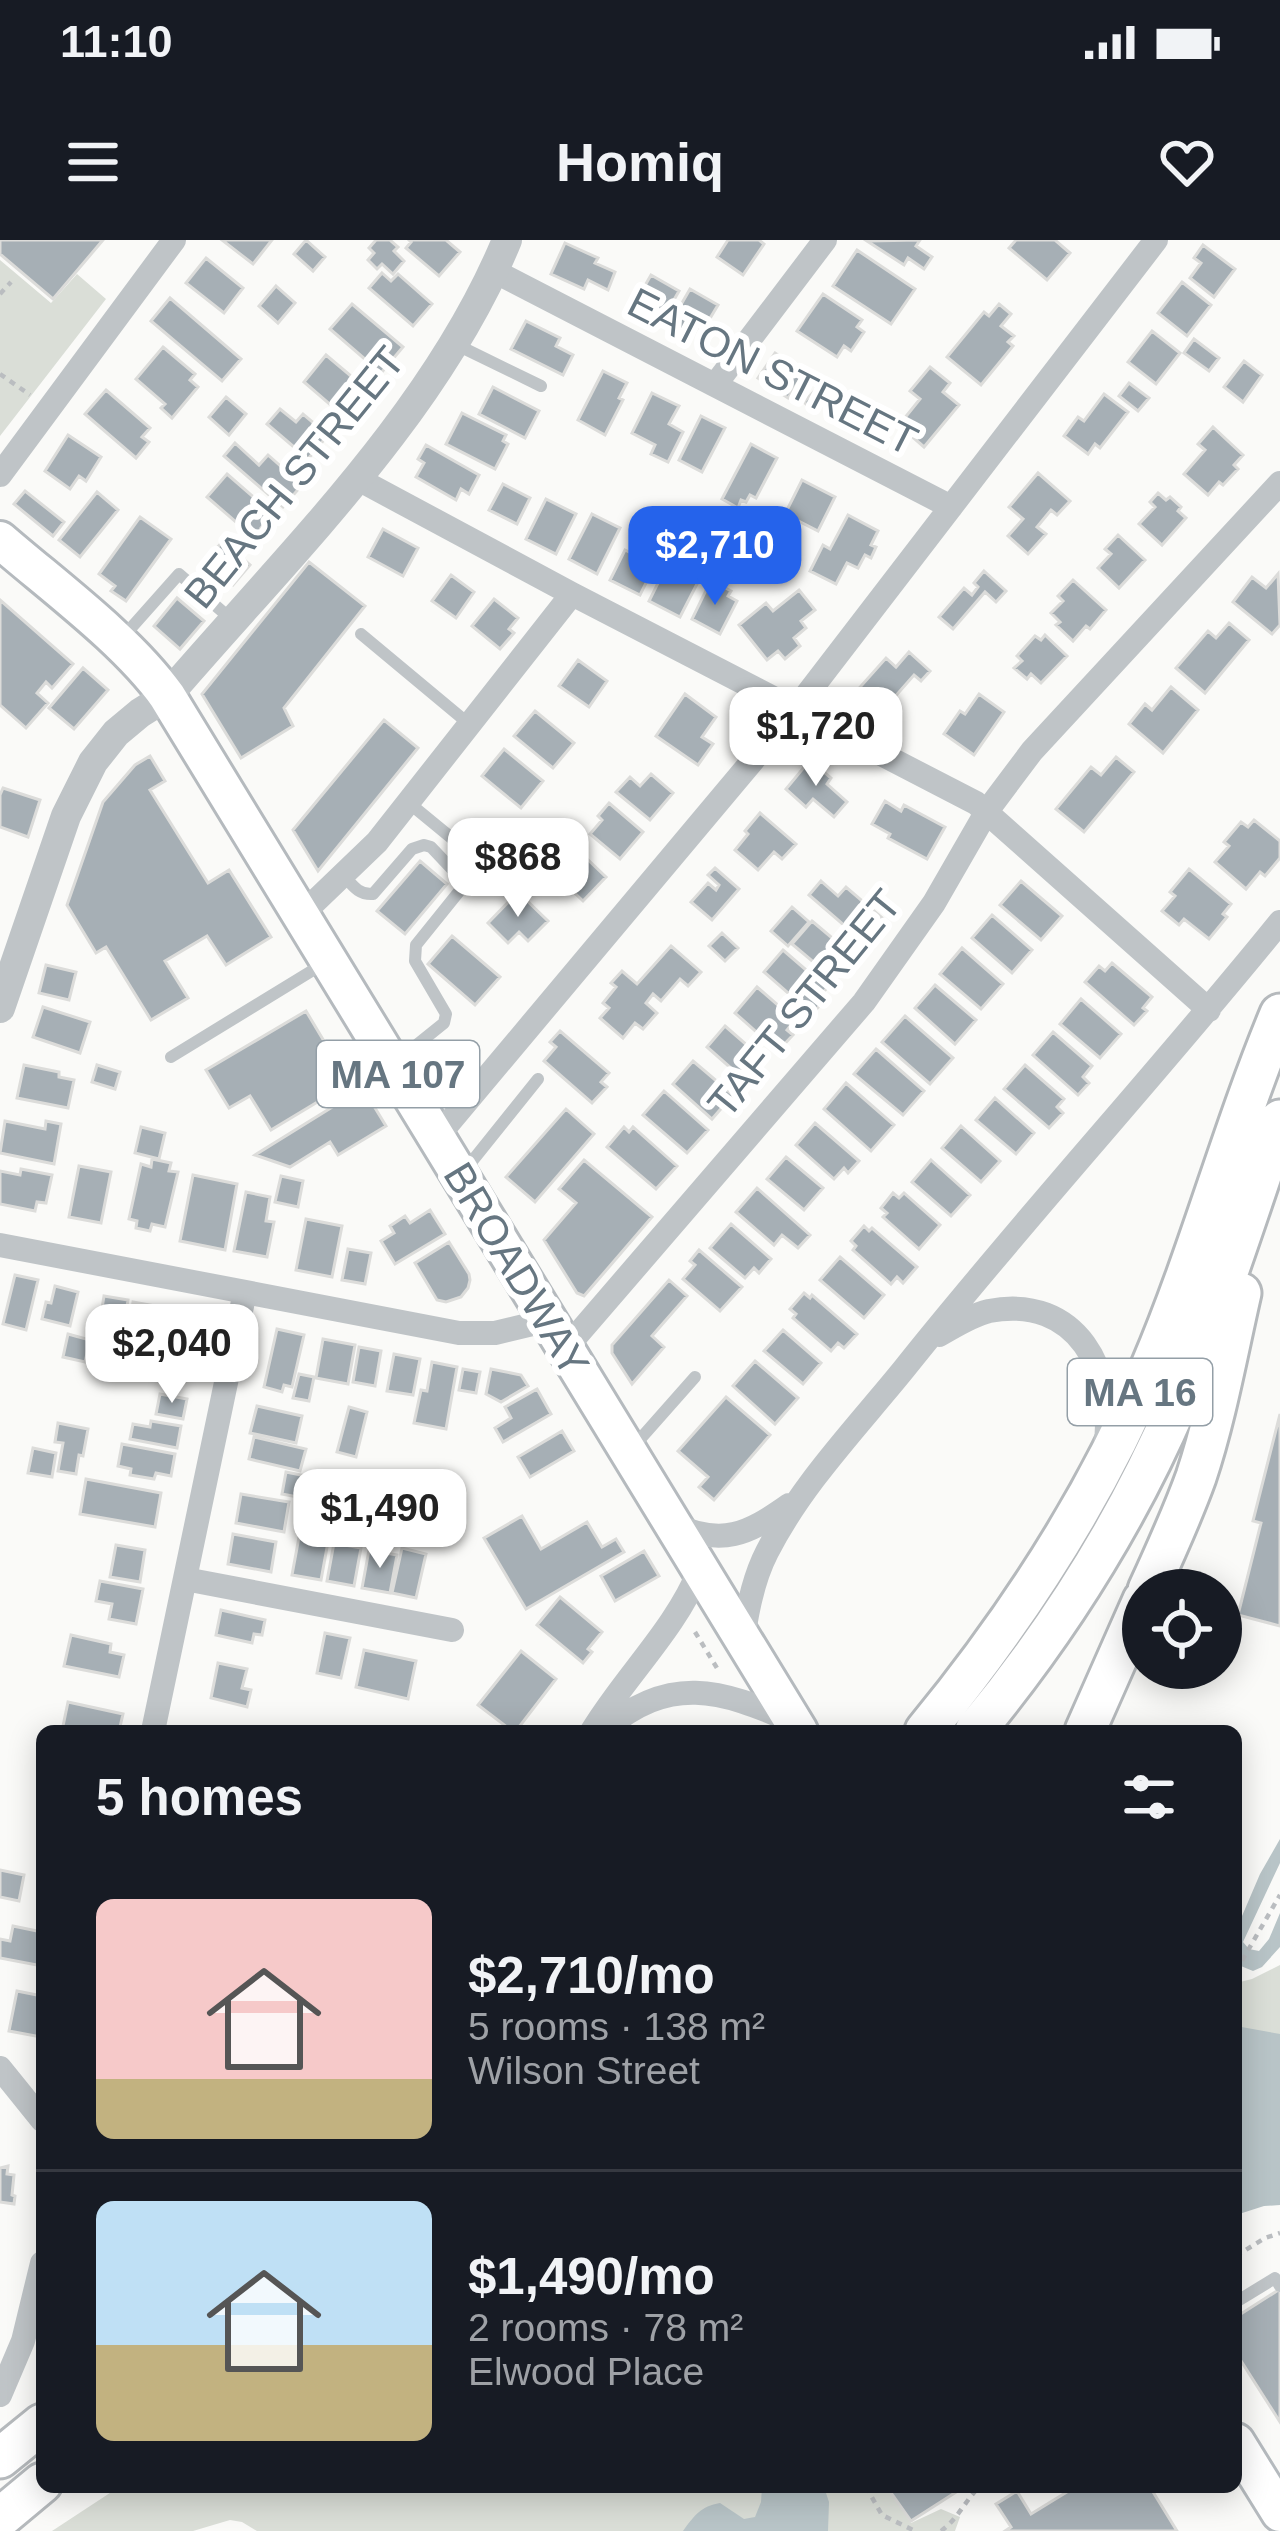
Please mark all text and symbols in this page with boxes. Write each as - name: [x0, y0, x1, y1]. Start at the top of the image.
- text: 11:10: [60, 16, 173, 67]
- icon: menu: [60, 129, 126, 195]
- icon: heart: [1154, 129, 1220, 195]
- text: Homiq: [556, 132, 724, 192]
- street label: EATON STREET: [620, 278, 925, 465]
- street label: BEACH STREET: [175, 337, 414, 617]
- pin: $2,710: [617, 506, 813, 608]
- text: $2,710: [655, 523, 775, 566]
- pin: $1,720: [718, 687, 914, 789]
- text: $1,720: [756, 704, 876, 747]
- pin: $868: [447, 818, 589, 920]
- text: $868: [475, 835, 561, 878]
- street label: TAFT STREET: [699, 880, 910, 1126]
- road number: MA 107: [317, 1041, 479, 1107]
- street label: BROADWAY: [435, 1154, 599, 1384]
- pin: $2,040: [74, 1304, 270, 1406]
- text: $2,040: [112, 1321, 232, 1364]
- road number: MA 16: [1068, 1359, 1212, 1425]
- pin: $1,490: [282, 1469, 478, 1571]
- text: $1,490: [320, 1486, 440, 1529]
- map controls: [1122, 1569, 1242, 1689]
- button: locate: [1122, 1569, 1242, 1689]
- icon: filters: [1116, 1764, 1182, 1830]
- text: 5 homes: [96, 1769, 303, 1826]
- icon: home: [192, 1947, 336, 2091]
- text: $2,710/mo: [468, 1947, 715, 2004]
- text: 5 rooms · 138 m²: [468, 2005, 765, 2048]
- text: Wilson Street: [468, 2049, 700, 2092]
- text: $1,490/mo: [468, 2248, 715, 2305]
- icon: home: [192, 2249, 336, 2393]
- text: 2 rooms · 78 m²: [468, 2306, 743, 2349]
- text: Elwood Place: [468, 2350, 704, 2393]

